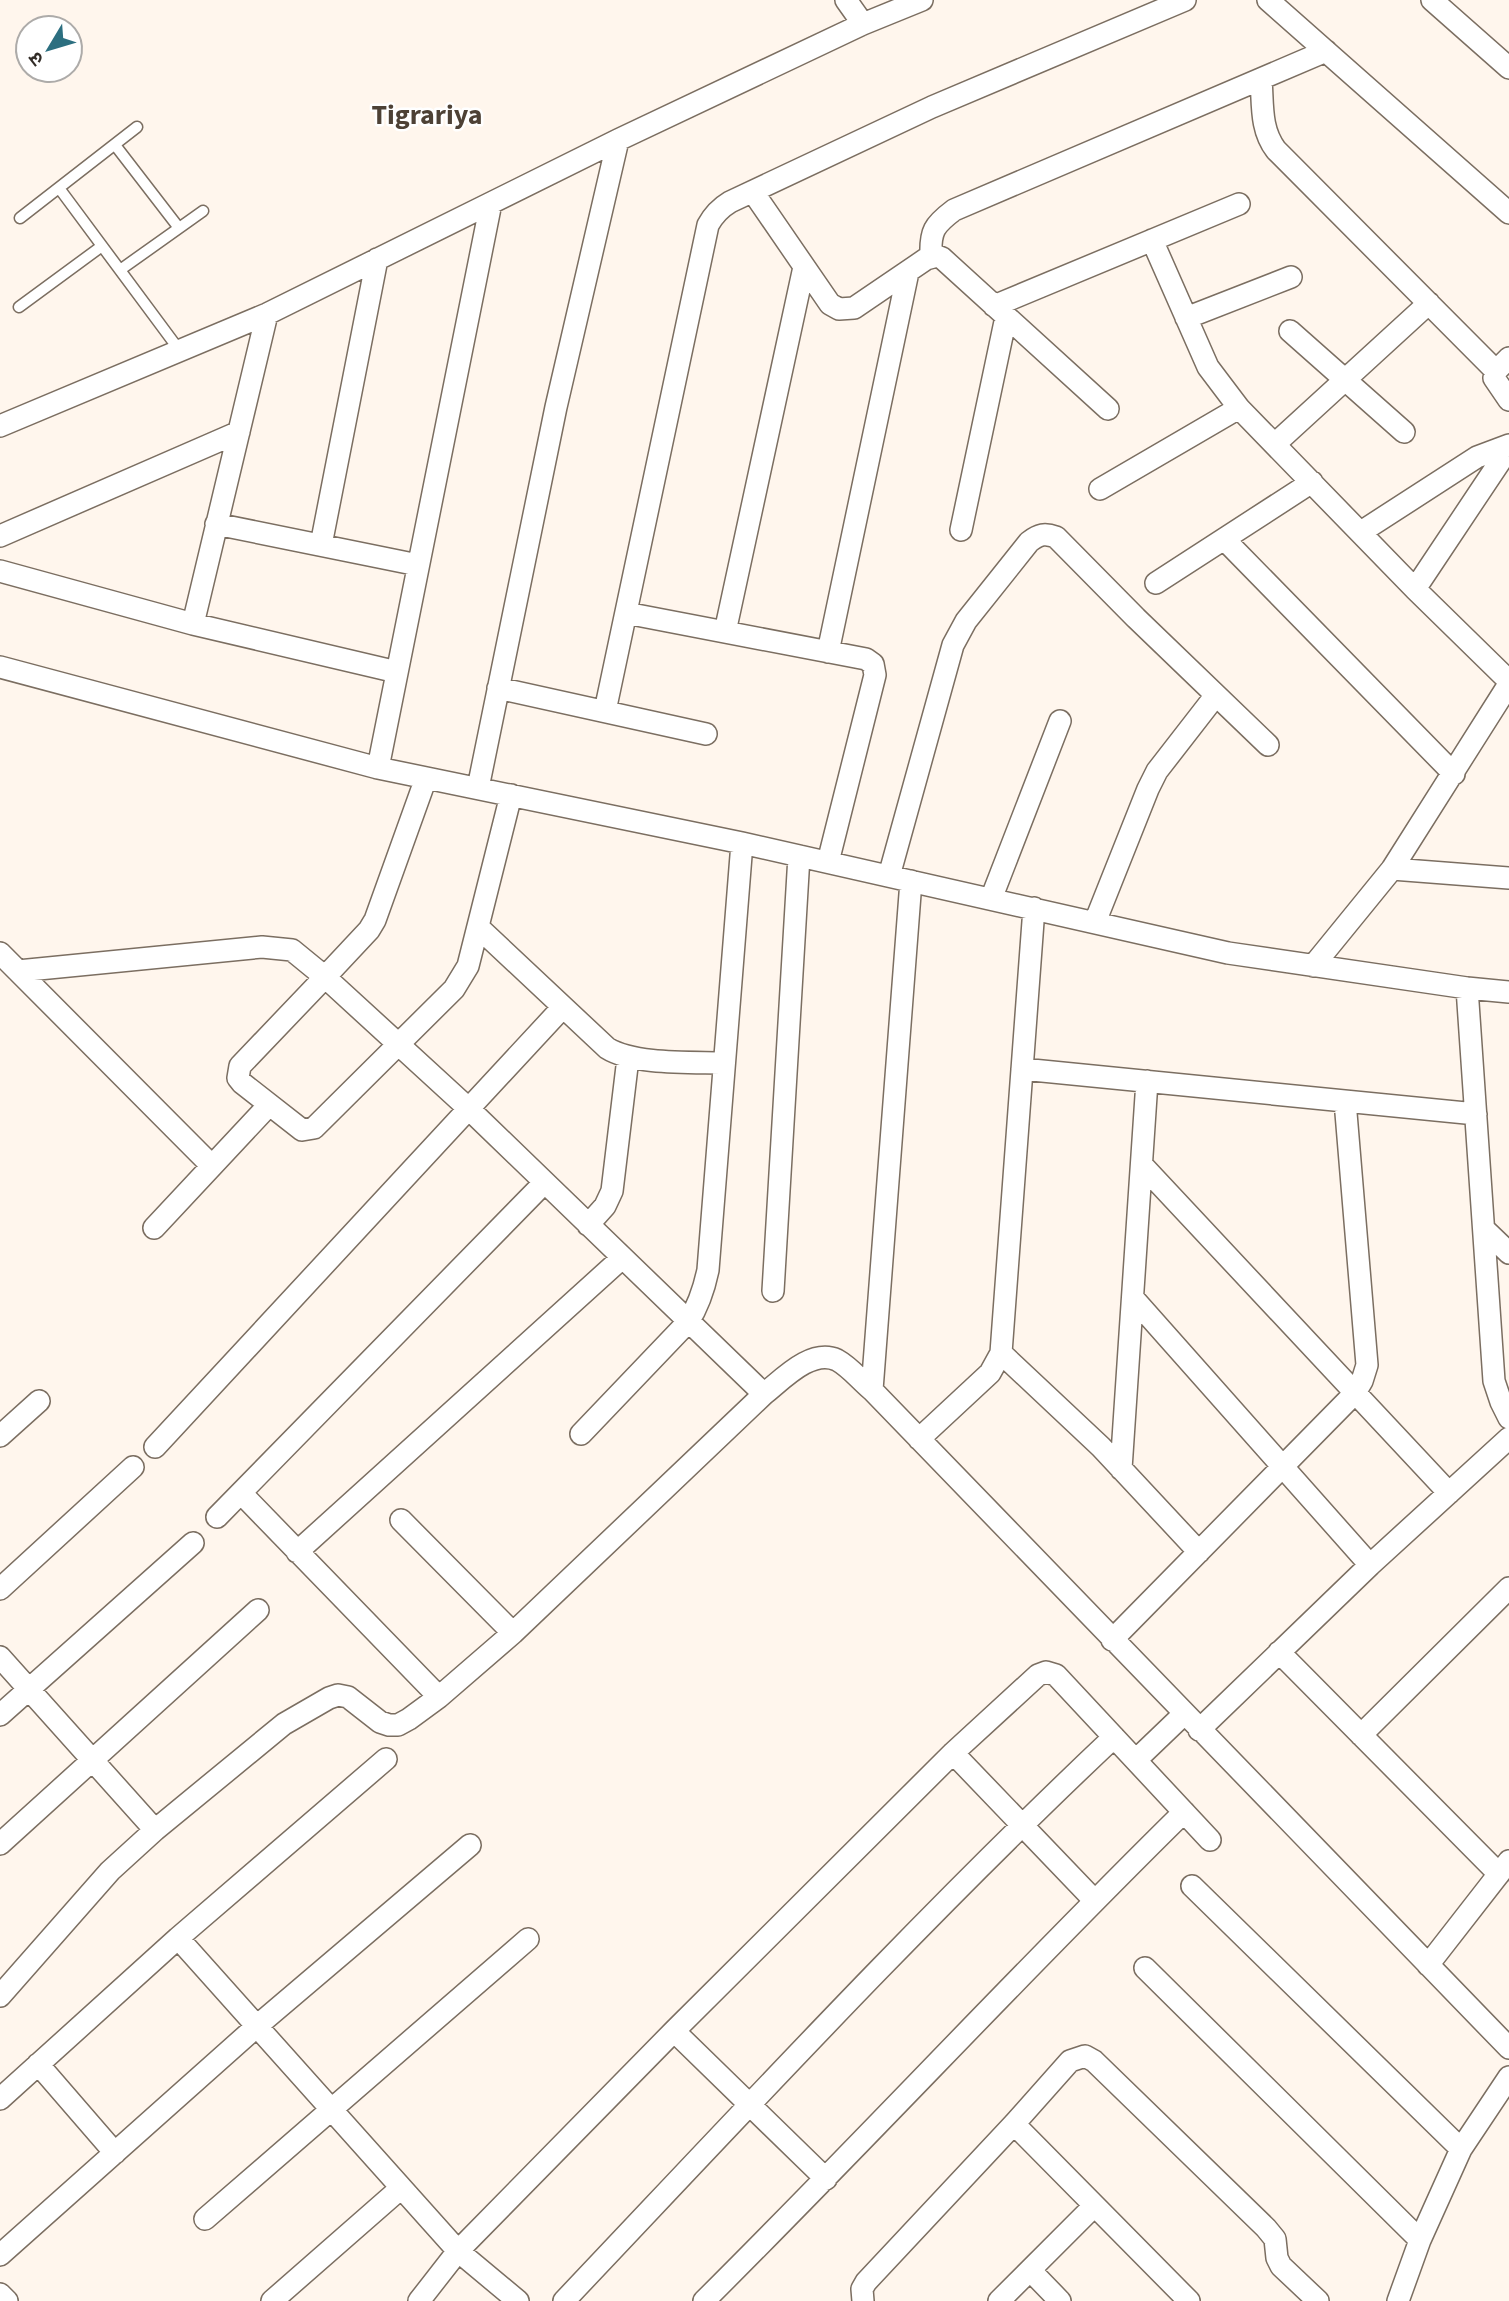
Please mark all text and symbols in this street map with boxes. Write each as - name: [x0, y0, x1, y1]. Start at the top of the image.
- north arrow: [14, 14, 84, 84]
- text: उ: [22, 45, 51, 71]
- district label: Tigrariya: [371, 95, 483, 135]

